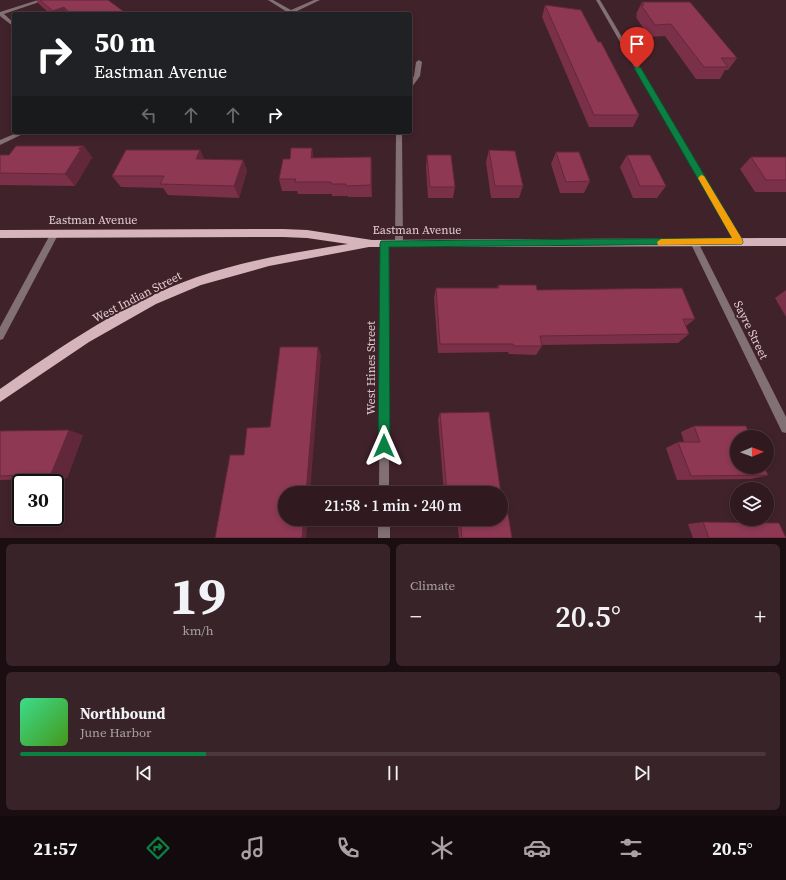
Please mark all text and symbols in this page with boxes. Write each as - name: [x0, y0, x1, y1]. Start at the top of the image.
- text: 50 m: [94, 23, 156, 61]
- pin: [620, 27, 654, 68]
- icon: right: [28, 28, 80, 80]
- icon: arrive: [626, 33, 648, 55]
- text: Eastman Avenue: [94, 59, 227, 84]
- icon: left: [138, 104, 160, 126]
- icon: ahead: [180, 104, 202, 126]
- icon: ahead: [222, 104, 244, 126]
- icon: right: [264, 104, 286, 126]
- street label: Eastman Avenue: [49, 212, 137, 228]
- street label: Eastman Avenue: [373, 222, 461, 238]
- street label: West Indian Street: [90, 268, 184, 326]
- street label: Sayre Street: [730, 298, 772, 362]
- street label: West Hines Street: [363, 321, 379, 415]
- position arrow: [363, 425, 405, 467]
- north arrow: [730, 430, 774, 474]
- map controls: [730, 430, 774, 526]
- speed limit sign: 30: [12, 474, 64, 526]
- button: layers: [730, 482, 774, 526]
- text: 21:58 · 1 min · 240 m: [325, 495, 461, 516]
- text: 19: [170, 560, 226, 631]
- text: Climate: [410, 577, 455, 594]
- text: 20.5°: [555, 596, 621, 637]
- text: −: [410, 601, 422, 631]
- text: +: [754, 601, 766, 631]
- text: km/h: [183, 622, 213, 639]
- text: Northbound: [80, 703, 165, 724]
- text: June Harbor: [80, 724, 152, 741]
- icon: previous: [133, 762, 155, 784]
- icon: pause: [382, 762, 404, 784]
- icon: next: [631, 762, 653, 784]
- icon: directions: [144, 834, 172, 862]
- icon: music: [239, 834, 267, 862]
- icon: phone: [334, 834, 362, 862]
- icon: climate: [428, 834, 456, 862]
- icon: car: [523, 834, 551, 862]
- icon: filters: [617, 834, 645, 862]
- text: 21:57: [33, 836, 78, 861]
- text: 20.5°: [712, 836, 753, 861]

